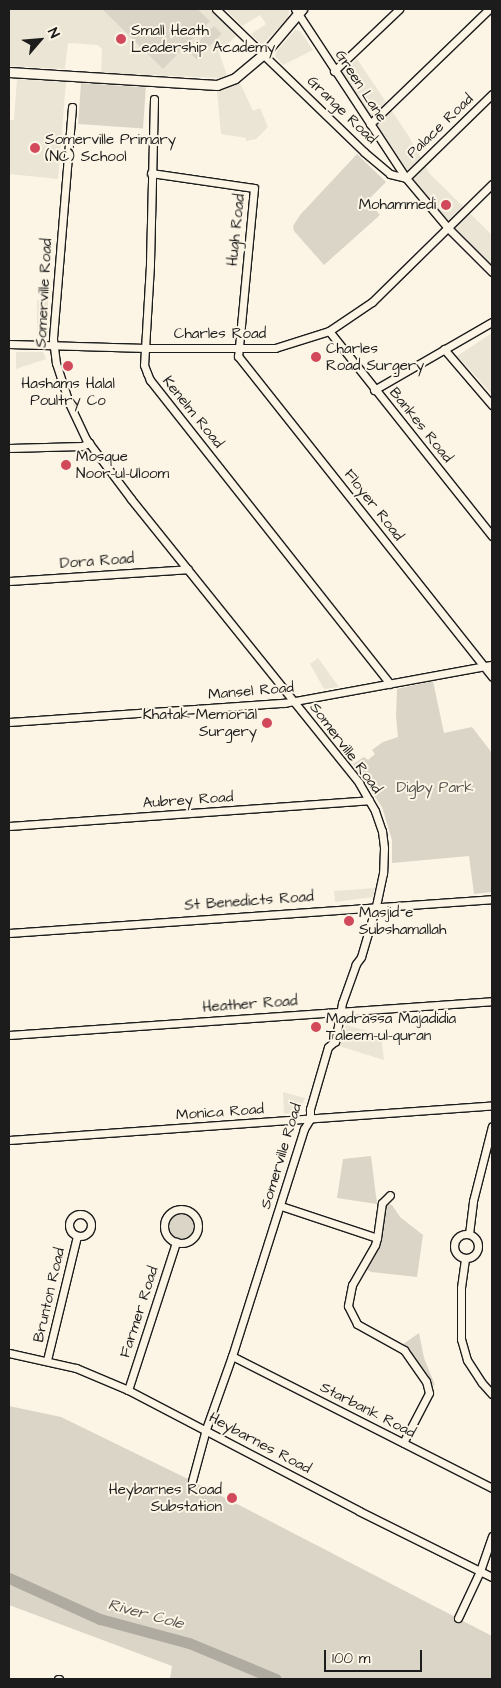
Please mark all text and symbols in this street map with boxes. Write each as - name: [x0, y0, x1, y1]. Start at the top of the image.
- north arrow: [15, 15, 65, 65]
- place label: Small Heath Leadership Academy: [131, 21, 275, 56]
- text: N: [42, 25, 64, 42]
- marker: Small Heath Leadership Academy: [115, 33, 127, 45]
- street label: Green Lane: [331, 47, 391, 125]
- street label: Grange Road: [303, 72, 381, 148]
- street label: Palace Road: [403, 90, 477, 162]
- place label: Somerville Primary (NC) School: [45, 130, 176, 165]
- marker: Somerville Primary (NC) School: [29, 142, 41, 154]
- street label: Hugh Road: [223, 193, 249, 267]
- place label: Mohammedi: [359, 196, 436, 214]
- marker: Mohammedi: [440, 199, 452, 211]
- street label: Somerville Road: [32, 238, 56, 348]
- street label: Charles Road: [174, 325, 266, 343]
- place label: Charles Road Surgery: [326, 339, 424, 374]
- marker: Charles Road Surgery: [310, 351, 322, 363]
- marker: Hashams Halal Poultry Co: [62, 360, 74, 372]
- street label: Kenelm Road: [159, 372, 227, 452]
- place label: Hashams Halal Poultry Co: [21, 374, 115, 409]
- street label: Bankes Road: [385, 384, 457, 466]
- place label: Mosque Noor-ul-Uloom: [76, 447, 169, 482]
- marker: Mosque Noor-ul-Uloom: [60, 459, 72, 471]
- street label: Floyer Road: [340, 465, 408, 545]
- street label: Dora Road: [59, 549, 135, 573]
- street label: Mansel Road: [207, 678, 295, 704]
- street label: Somerville Road: [306, 699, 386, 797]
- place label: Khatak Memorial Surgery: [143, 705, 257, 740]
- marker: Khatak Memorial Surgery: [261, 717, 273, 729]
- park label: Digby Park: [396, 779, 474, 797]
- street label: Aubrey Road: [142, 788, 234, 812]
- street label: St Benedicts Road: [184, 888, 314, 914]
- place label: Masjid e Subshamallah: [359, 903, 446, 938]
- marker: Masjid e Subshamallah: [343, 915, 355, 927]
- street label: Heather Road: [202, 992, 298, 1016]
- place label: Madrassa Majadidia Taleem-ul-quran: [326, 1009, 456, 1044]
- marker: Madrassa Majadidia Taleem-ul-quran: [310, 1021, 322, 1033]
- street label: Monica Road: [175, 1100, 265, 1124]
- street label: Somerville Road: [256, 1101, 306, 1211]
- street label: Brunton Road: [29, 1246, 69, 1344]
- street label: Farmer Road: [116, 1264, 162, 1360]
- street label: Starbank Road: [317, 1378, 419, 1442]
- street label: Heybarnes Road: [206, 1408, 314, 1478]
- place label: Heybarnes Road Substation: [109, 1480, 222, 1515]
- marker: Heybarnes Road Substation: [226, 1492, 238, 1504]
- water label: River Cole: [106, 1595, 186, 1633]
- scale bar: [326, 1640, 424, 1672]
- text: 100 m: [332, 1648, 371, 1669]

